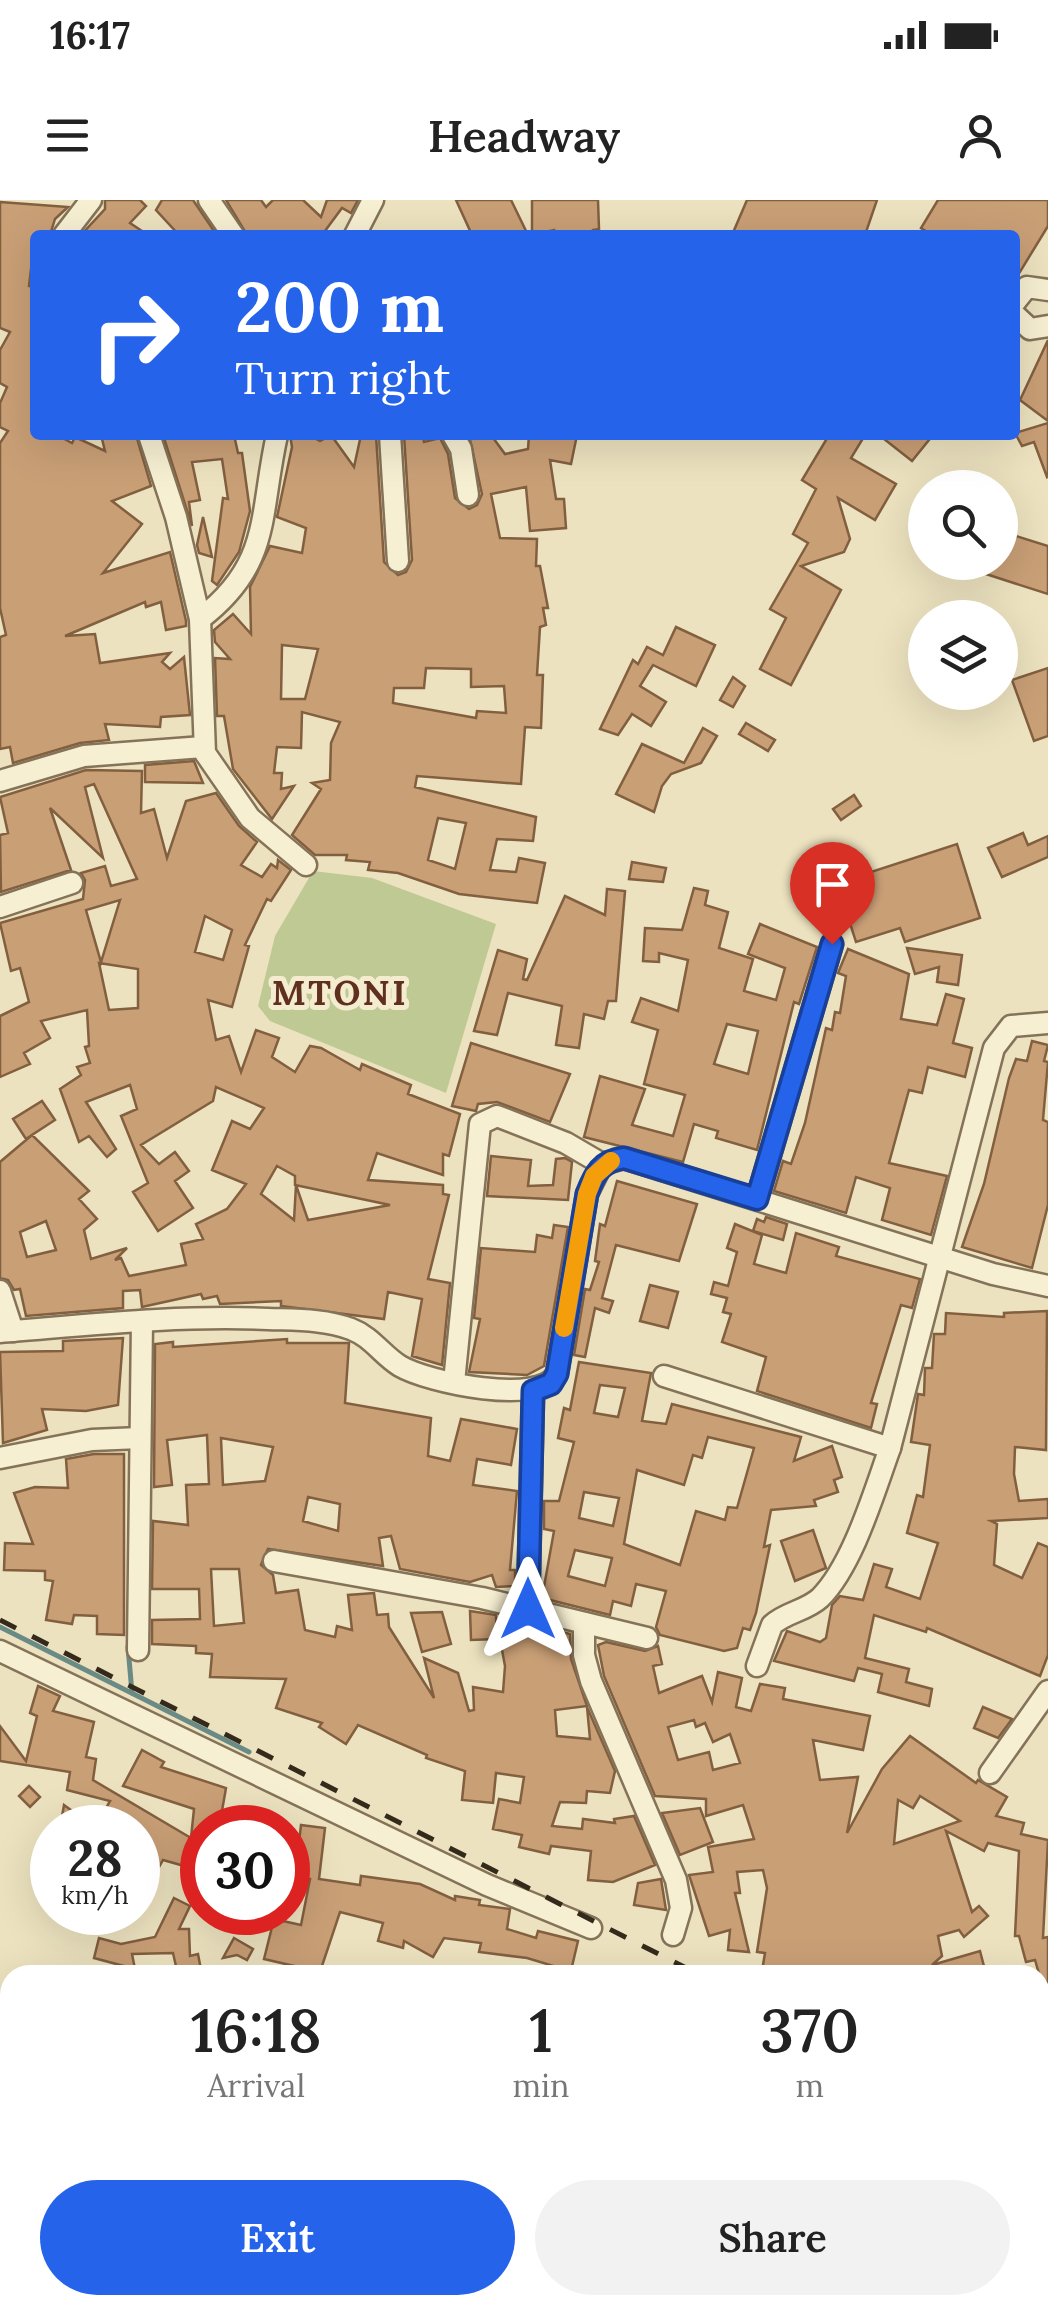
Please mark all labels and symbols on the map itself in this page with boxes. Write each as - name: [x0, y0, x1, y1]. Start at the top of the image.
- pin: [790, 842, 875, 945]
- district label: MTONI: [272, 970, 408, 1015]
- position arrow: [476, 1557, 580, 1661]
- speed limit sign: 30: [180, 1805, 310, 1935]

